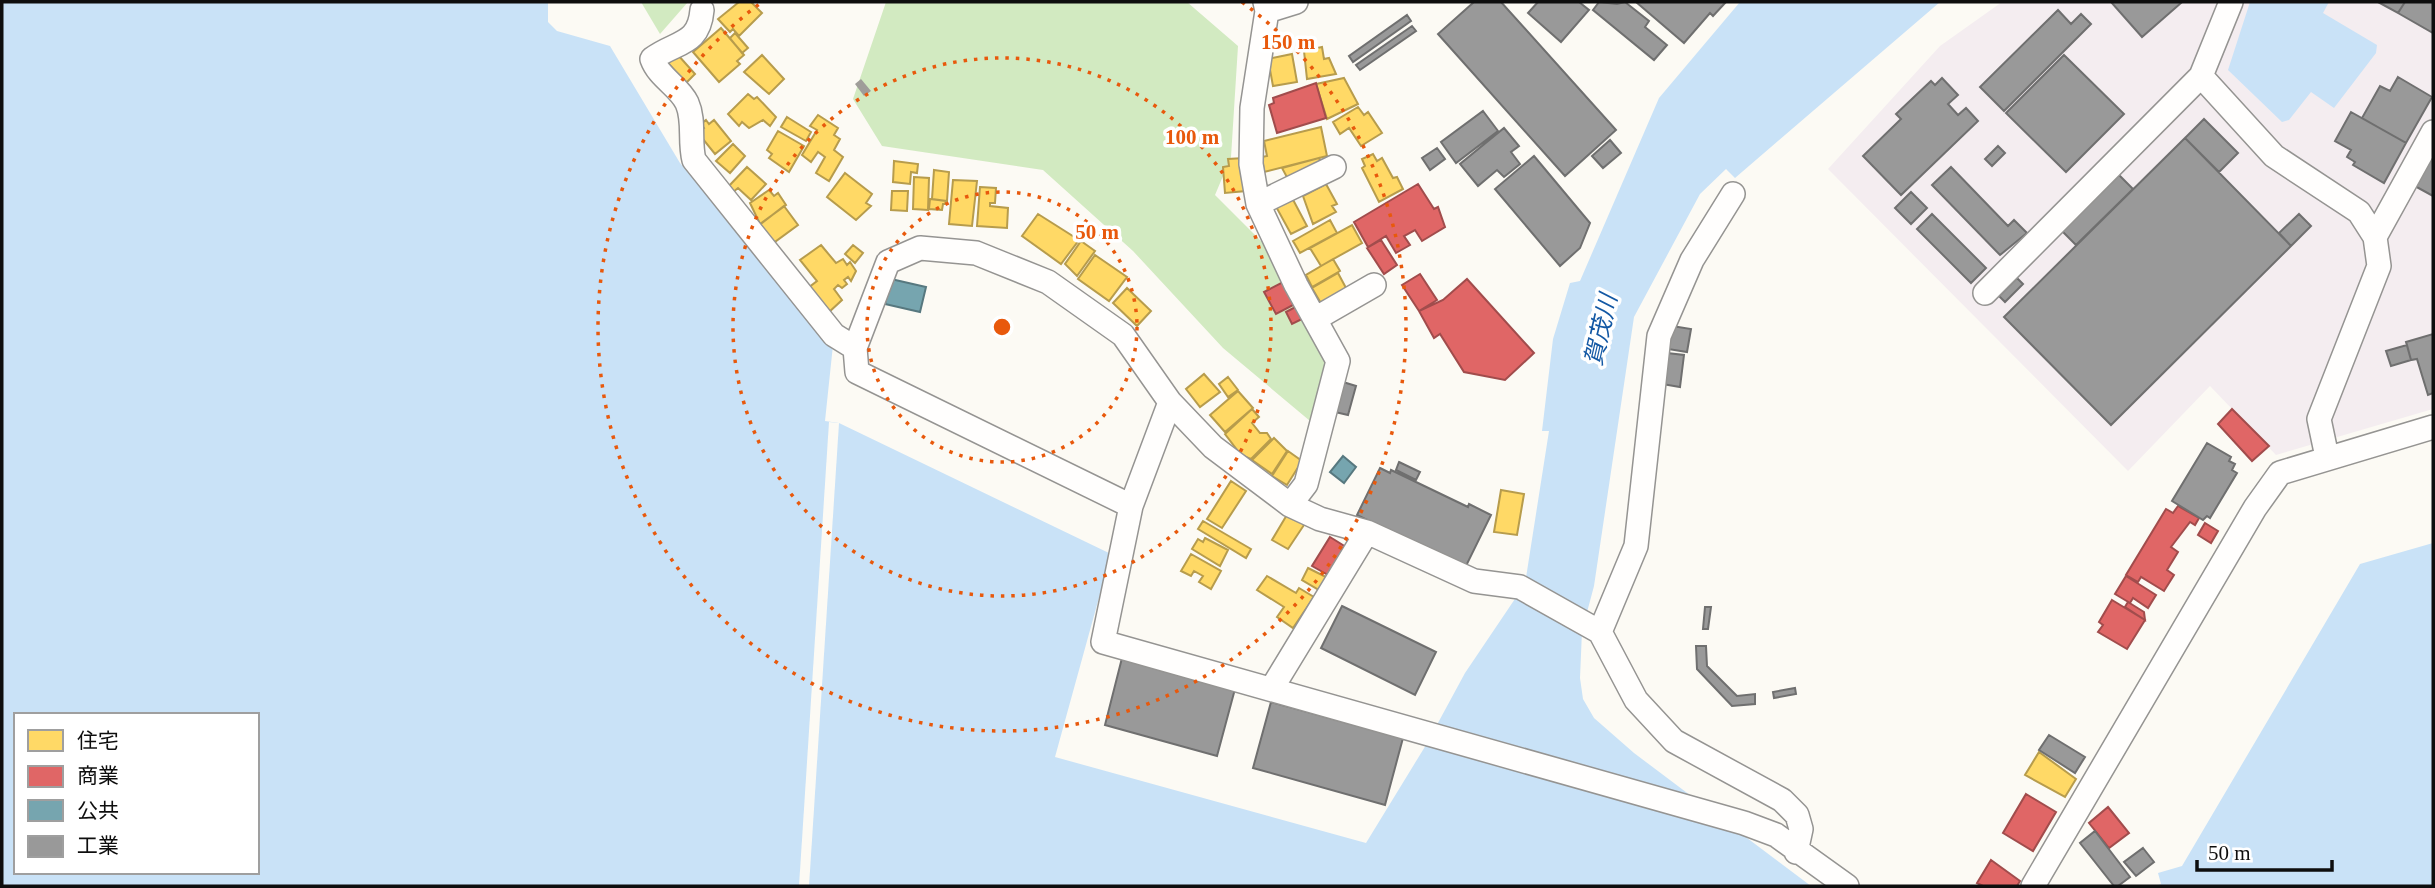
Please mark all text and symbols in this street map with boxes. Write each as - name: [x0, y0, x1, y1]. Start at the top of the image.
- text: 150 m: [1261, 30, 1316, 54]
- text: 100 m: [1165, 125, 1220, 149]
- text: 50 m: [1075, 220, 1119, 244]
- water label: 賀茂川: [1580, 289, 1622, 368]
- centre of rings: [990, 315, 1014, 339]
- legend: [14, 713, 259, 874]
- text: 住宅: [77, 729, 119, 753]
- text: 商業: [77, 764, 119, 788]
- text: 公共: [77, 799, 119, 823]
- scale bar: [2197, 828, 2332, 872]
- text: 工業: [77, 834, 119, 858]
- text: 50 m: [2208, 841, 2251, 865]

